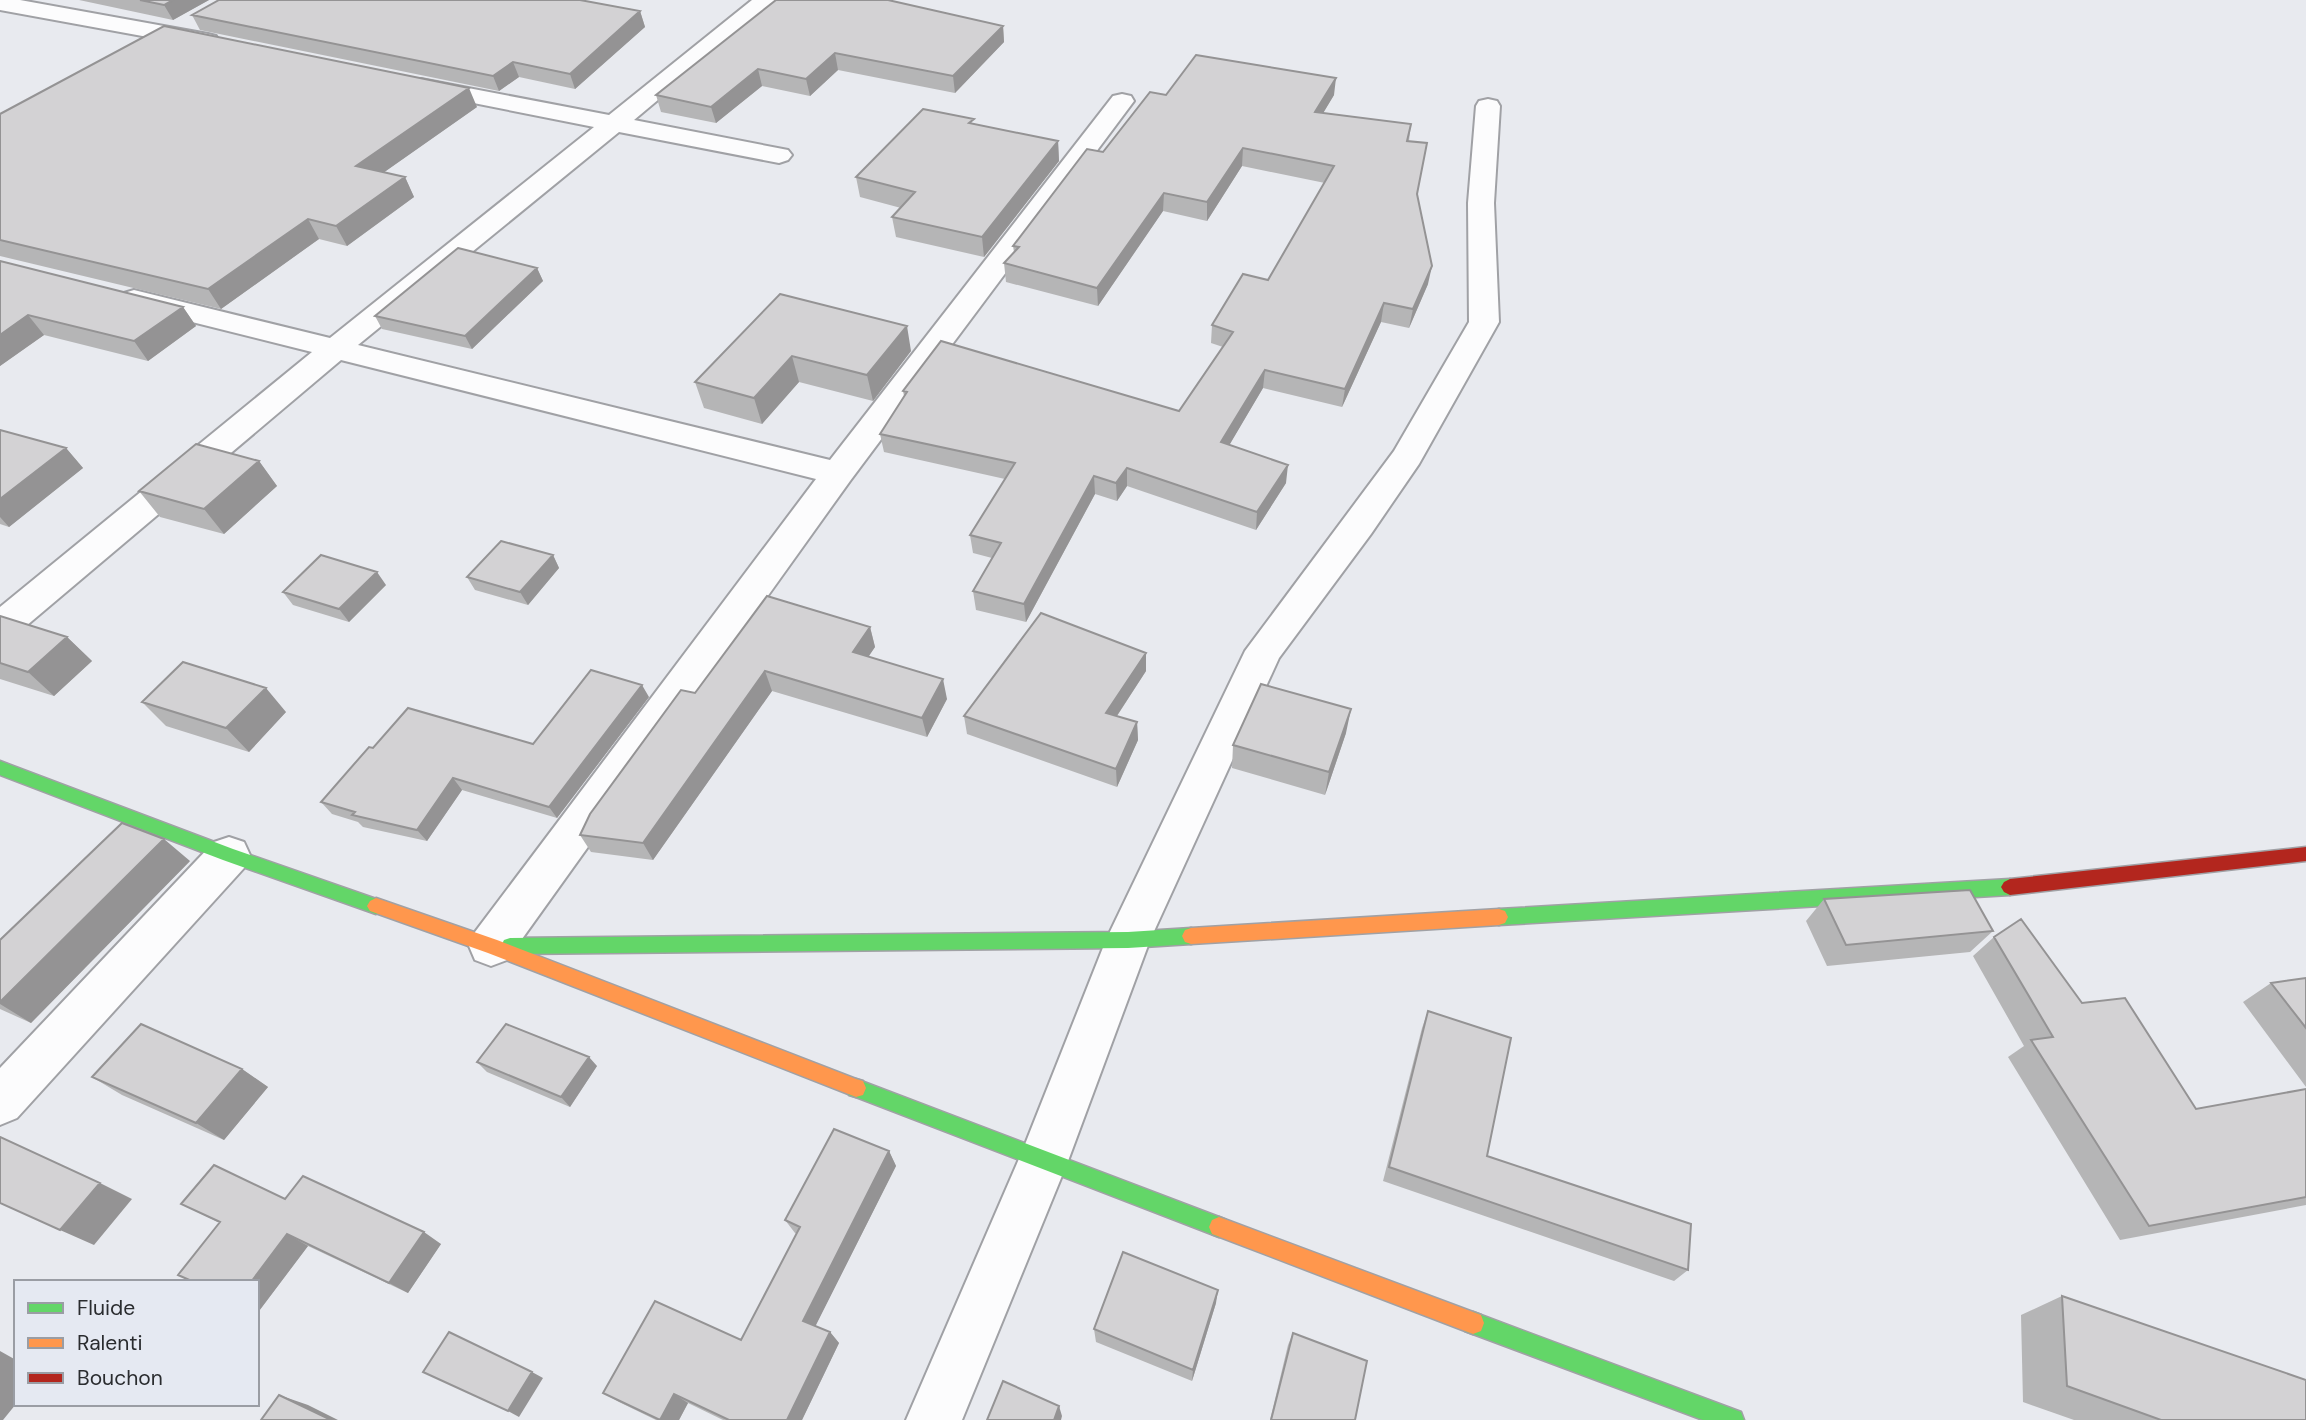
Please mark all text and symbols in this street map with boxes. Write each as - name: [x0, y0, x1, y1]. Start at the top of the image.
- legend: [14, 1280, 259, 1406]
- text: Fluide: [77, 1294, 135, 1322]
- text: Ralenti: [77, 1329, 143, 1357]
- text: Bouchon: [77, 1364, 163, 1392]

